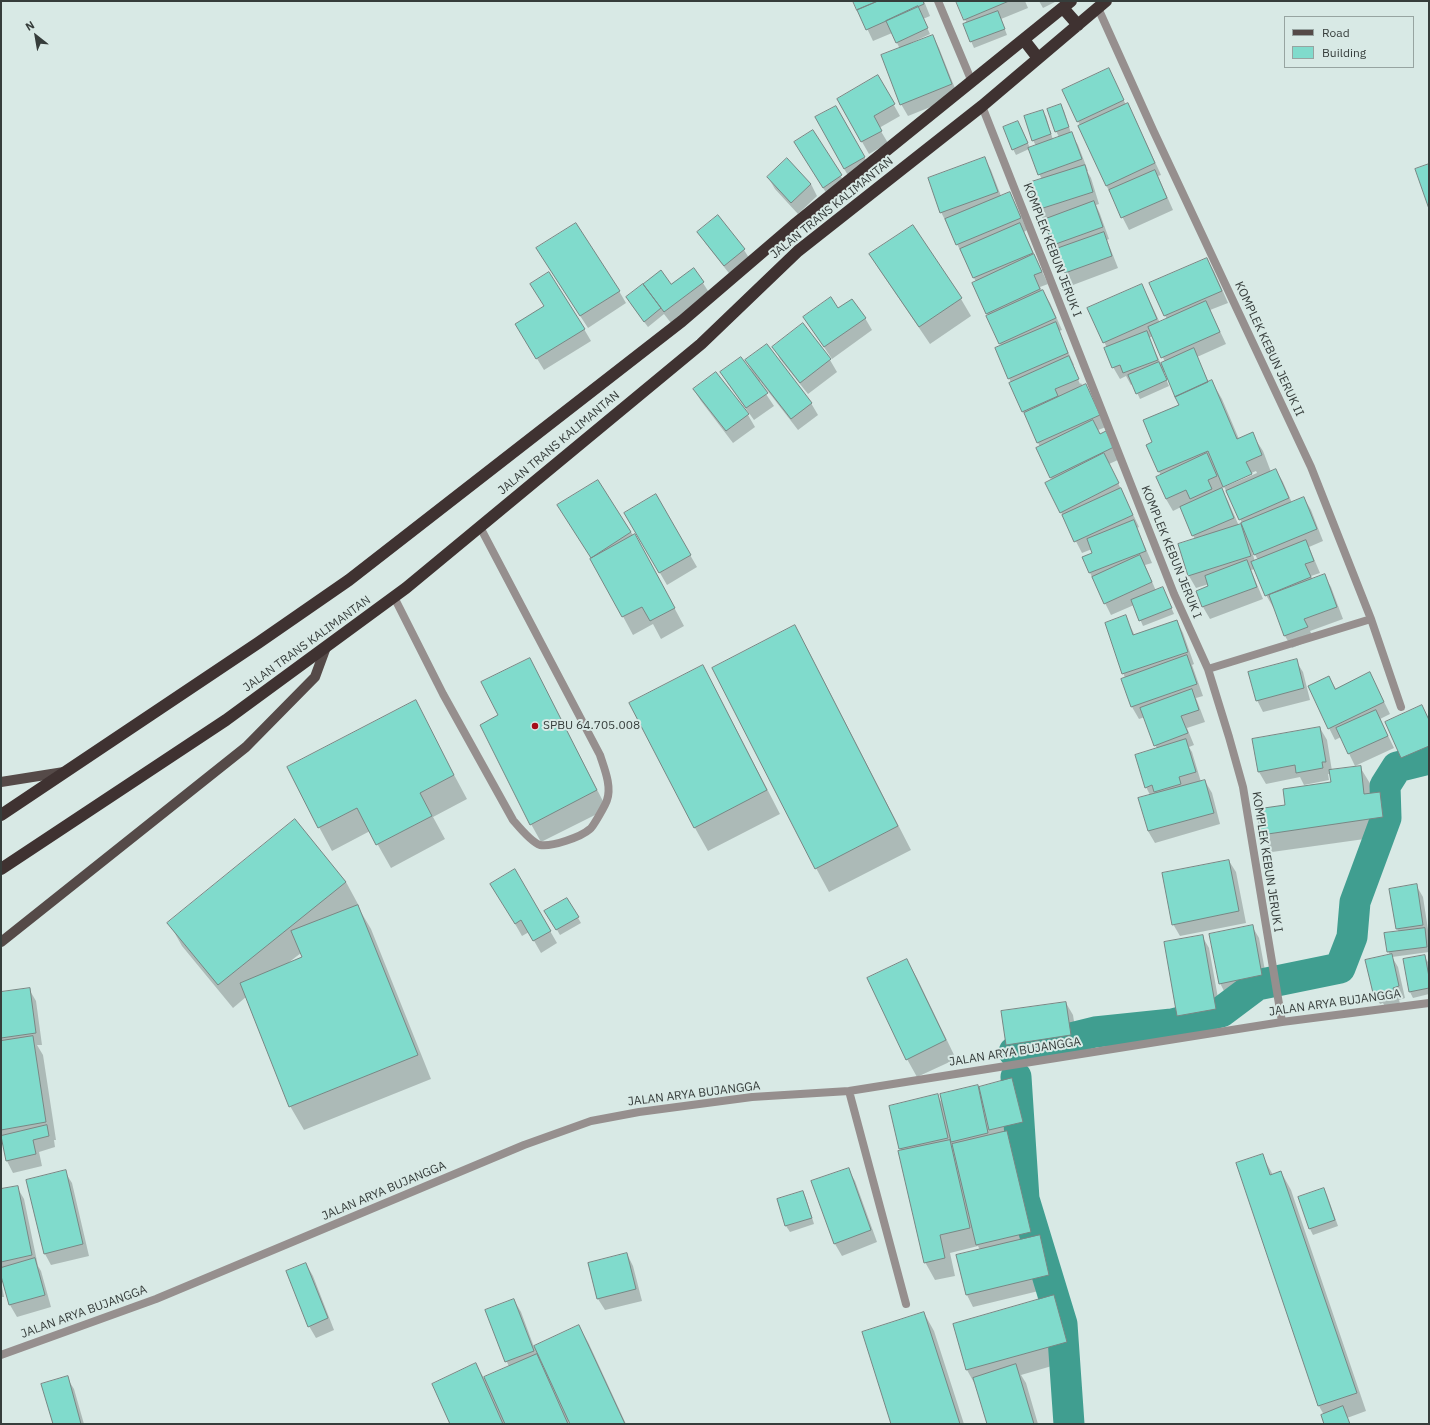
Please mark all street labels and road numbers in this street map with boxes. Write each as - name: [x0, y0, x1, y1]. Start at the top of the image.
- street label: JALAN TRANS KALIMANTAN: [768, 154, 896, 262]
- street label: KOMPLEK KEBUN JERUK I: [1020, 181, 1084, 319]
- street label: KOMPLEK KEBUN JERUK II: [1231, 279, 1307, 419]
- street label: JALAN TRANS KALIMANTAN: [495, 388, 623, 498]
- street label: KOMPLEK KEBUN JERUK I: [1138, 483, 1204, 621]
- street label: JALAN TRANS KALIMANTAN: [241, 593, 373, 695]
- street label: KOMPLEK KEBUN JERUK I: [1249, 791, 1285, 933]
- street label: JALAN ARYA BUJANGGA: [1268, 987, 1402, 1019]
- street label: JALAN ARYA BUJANGGA: [948, 1034, 1082, 1070]
- street label: JALAN ARYA BUJANGGA: [627, 1079, 761, 1109]
- street label: JALAN ARYA BUJANGGA: [320, 1158, 448, 1224]
- street label: JALAN ARYA BUJANGGA: [19, 1282, 149, 1342]

